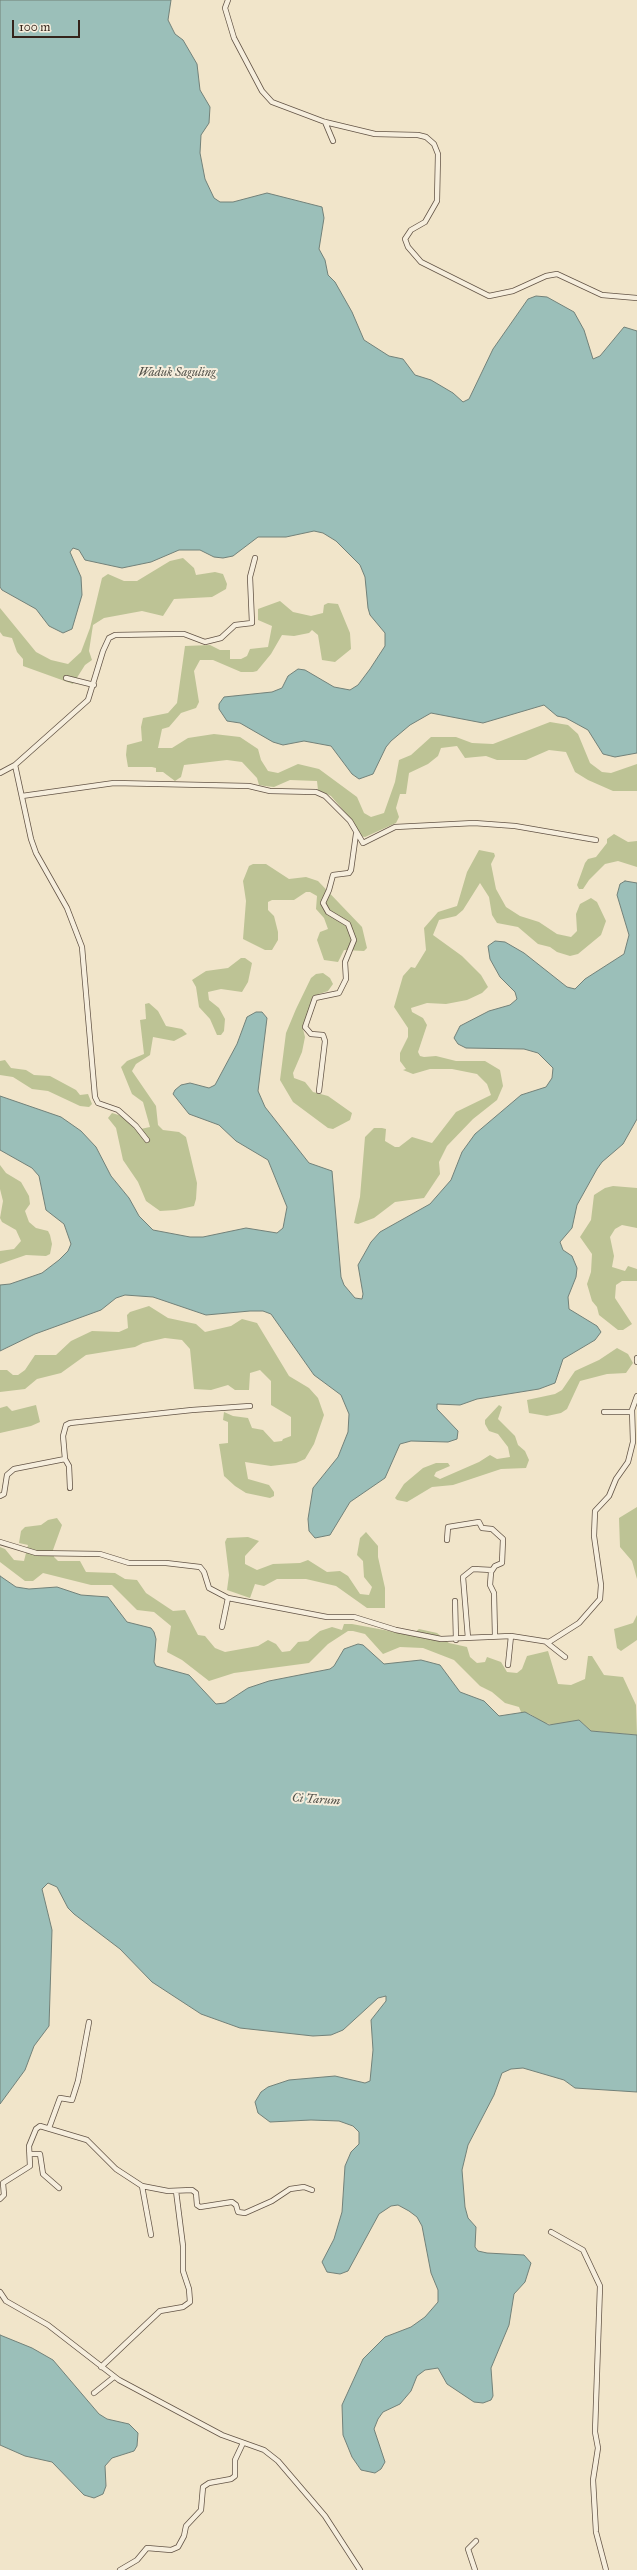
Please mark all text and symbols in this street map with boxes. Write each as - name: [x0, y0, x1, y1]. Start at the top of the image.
- scale bar: [14, 12, 82, 38]
- text: 100 m: [19, 20, 50, 34]
- water label: Waduk Saguling: [138, 366, 216, 380]
- water label: Ci Tarum: [291, 1791, 341, 1809]

